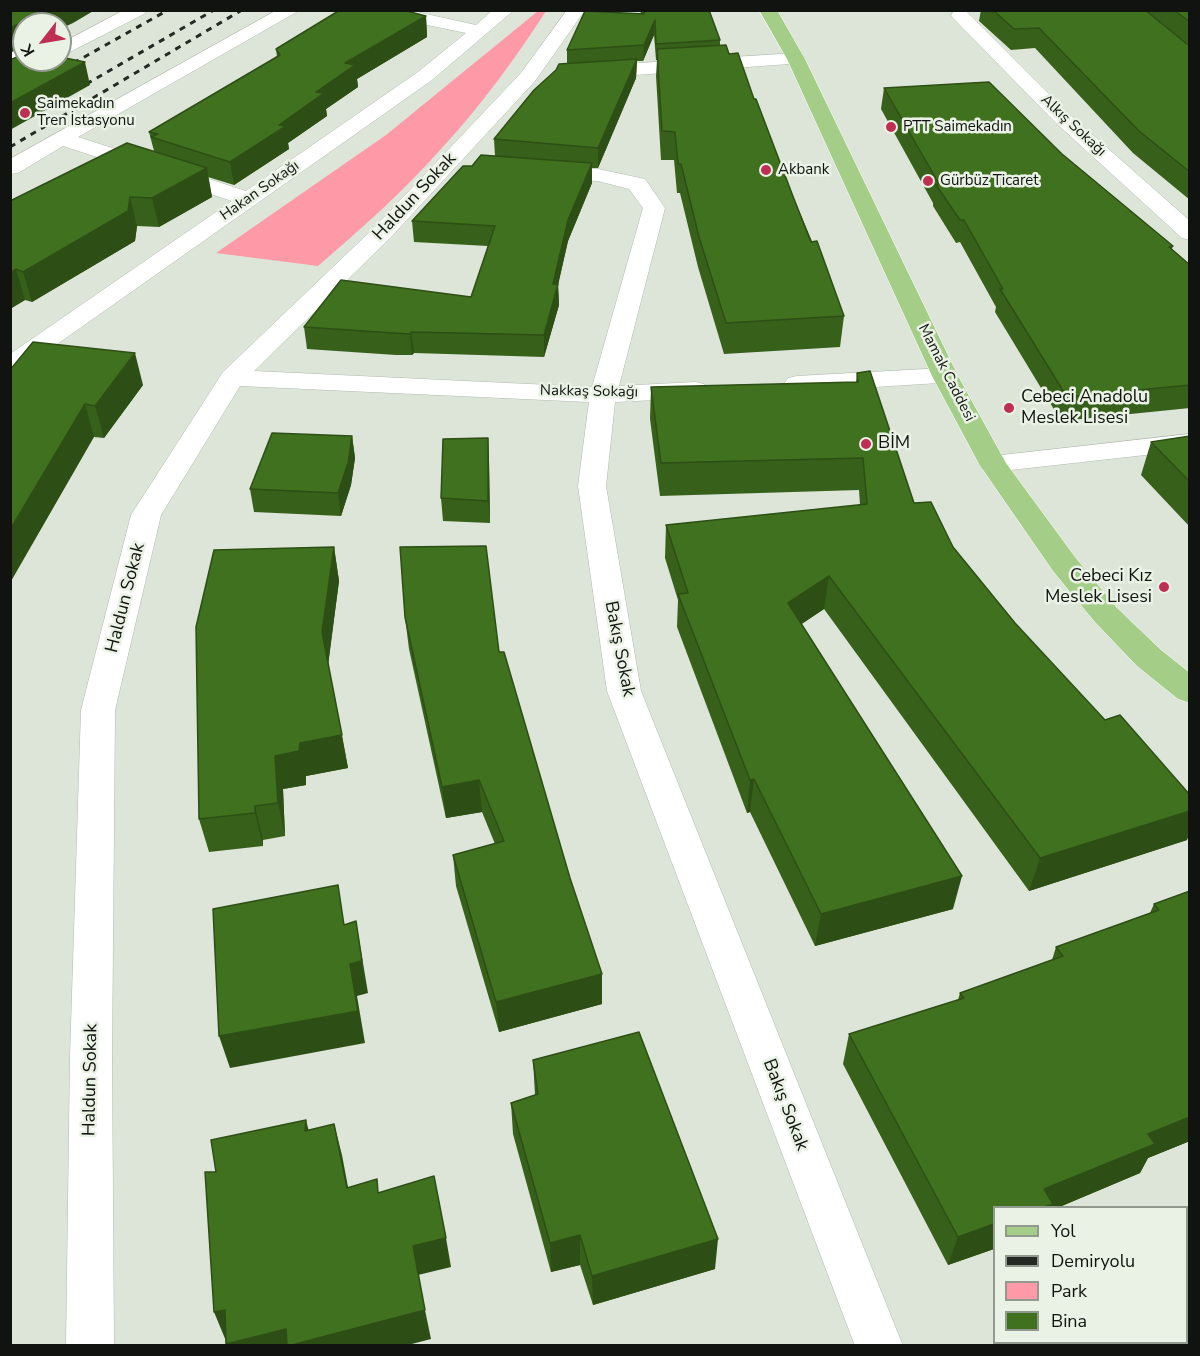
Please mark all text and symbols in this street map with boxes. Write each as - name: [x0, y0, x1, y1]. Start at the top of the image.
- north arrow: [12, 12, 72, 72]
- text: K: [16, 40, 40, 60]
- street label: Alkış Sokağı: [1037, 91, 1109, 161]
- place label: Saimekadın Tren İstasyonu: [37, 95, 135, 130]
- marker: Saimekadın Tren İstasyonu: [18, 106, 32, 120]
- place label: PTT Saimekadın: [903, 118, 1012, 136]
- marker: PTT Saimekadın: [884, 120, 898, 134]
- street label: Haldun Sokak: [369, 149, 461, 245]
- street label: Hakan Sokağı: [217, 157, 303, 225]
- place label: Akbank: [778, 161, 829, 179]
- marker: Akbank: [759, 163, 773, 177]
- place label: Gürbüz Ticaret: [940, 172, 1038, 190]
- marker: Gürbüz Ticaret: [921, 174, 935, 188]
- street label: Mamak Caddesi: [914, 321, 978, 425]
- street label: Nakkaş Sokağı: [540, 382, 638, 402]
- place label: Cebeci Anadolu Meslek Lisesi: [1021, 387, 1148, 430]
- marker: Cebeci Anadolu Meslek Lisesi: [1002, 401, 1016, 415]
- place label: BİM: [878, 433, 910, 455]
- marker: BİM: [859, 437, 873, 451]
- street label: Haldun Sokak: [102, 541, 150, 655]
- place label: Cebeci Kız Meslek Lisesi: [1045, 566, 1152, 608]
- marker: Cebeci Kız Meslek Lisesi: [1157, 580, 1171, 594]
- street label: Bakış Sokak: [599, 599, 639, 699]
- street label: Haldun Sokak: [79, 1024, 103, 1136]
- street label: Bakış Sokak: [758, 1056, 812, 1154]
- legend: [993, 1206, 1188, 1344]
- text: Yol: [1051, 1219, 1076, 1243]
- text: Demiryolu: [1051, 1249, 1135, 1273]
- text: Park: [1051, 1279, 1087, 1303]
- text: Bina: [1051, 1309, 1087, 1333]

